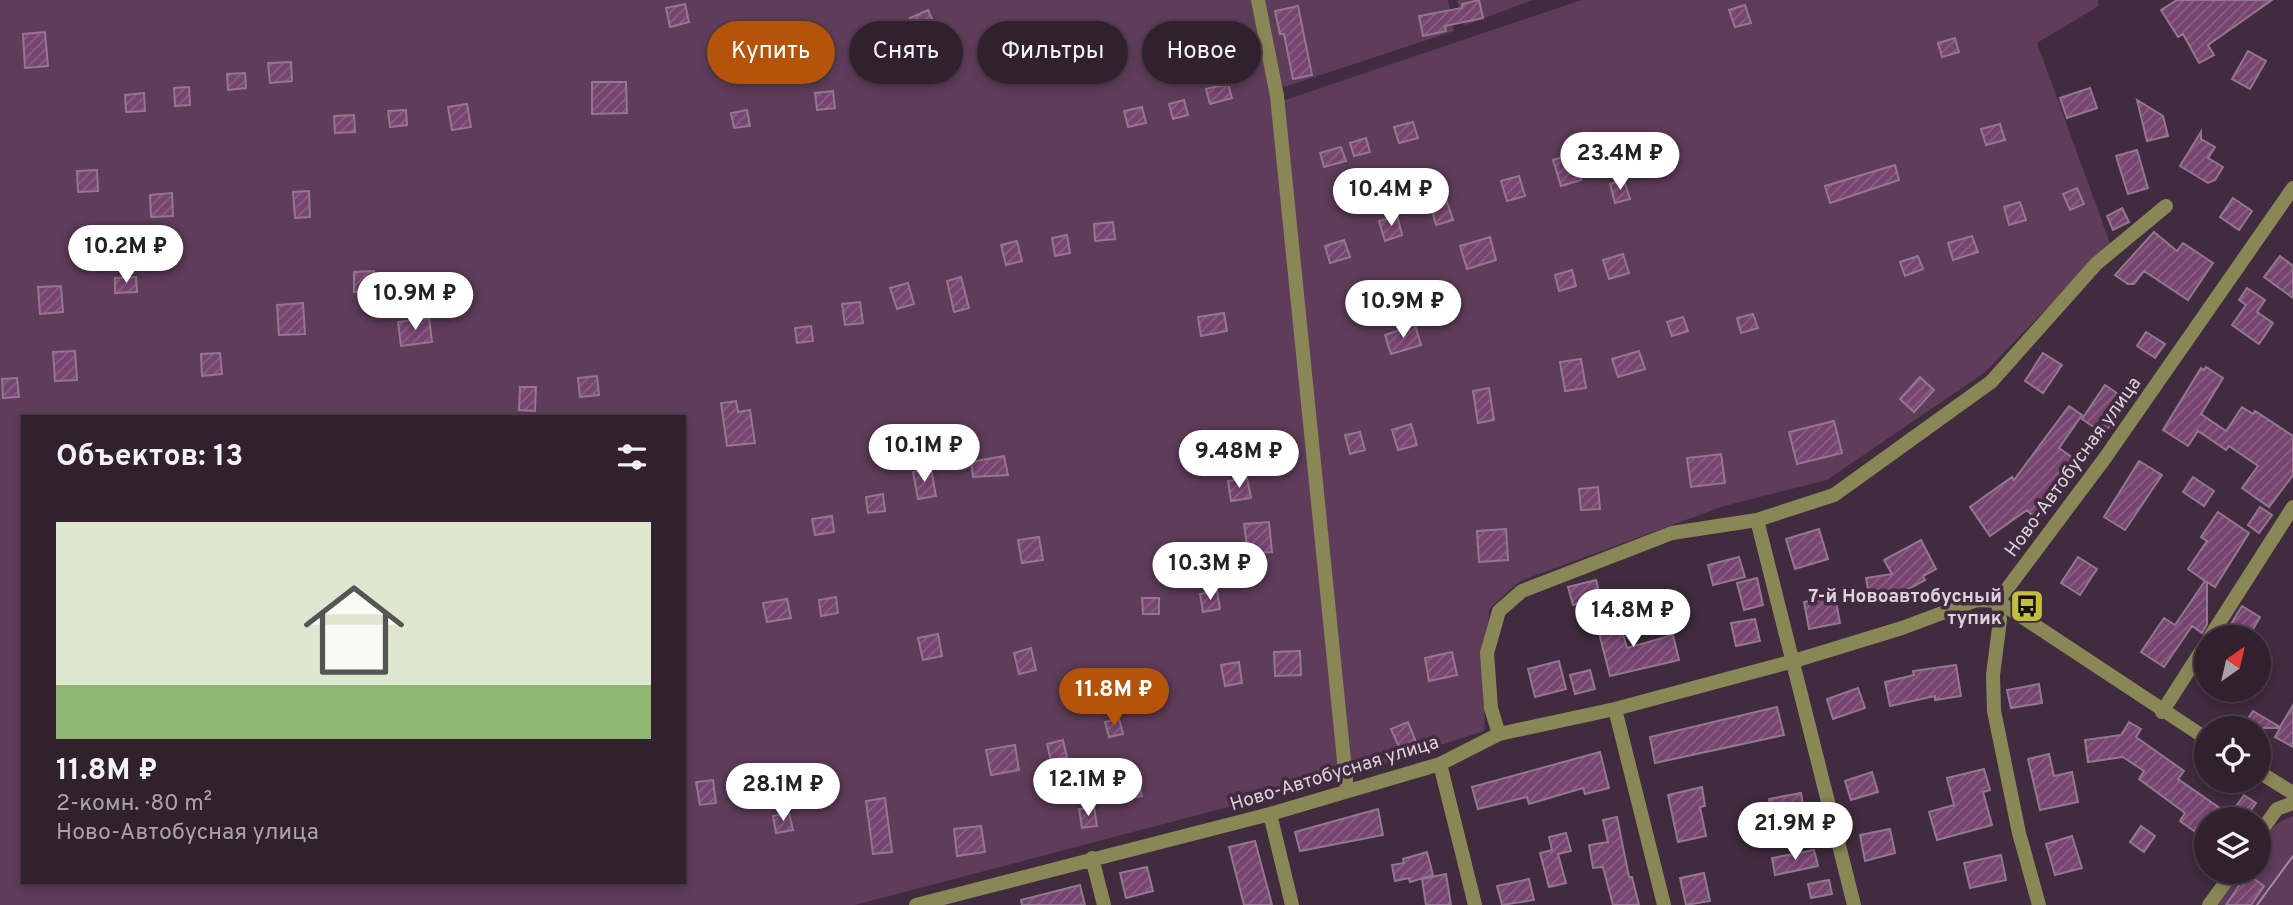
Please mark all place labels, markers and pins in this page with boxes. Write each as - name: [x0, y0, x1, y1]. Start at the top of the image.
- pin: 23.4M ₽: [1555, 132, 1685, 192]
- pin: 10.4M ₽: [1326, 168, 1456, 228]
- pin: 10.2M ₽: [61, 226, 191, 285]
- pin: 10.9M ₽: [350, 272, 480, 332]
- pin: 10.9M ₽: [1338, 280, 1468, 340]
- pin: 10.1M ₽: [859, 424, 989, 484]
- pin: 9.48M ₽: [1174, 430, 1304, 490]
- pin: 10.3M ₽: [1145, 542, 1275, 602]
- place label: 7-й Новоавтобусный тупик: [1808, 585, 2002, 631]
- bus stop icon: 7-й Новоавтобусный тупик: [2008, 587, 2046, 625]
- pin: 14.8M ₽: [1568, 590, 1698, 649]
- pin: 11.8M ₽: [1049, 668, 1179, 728]
- pin: 12.1M ₽: [1023, 758, 1153, 818]
- pin: 28.1M ₽: [718, 764, 848, 823]
- pin: 21.9M ₽: [1730, 802, 1860, 862]

